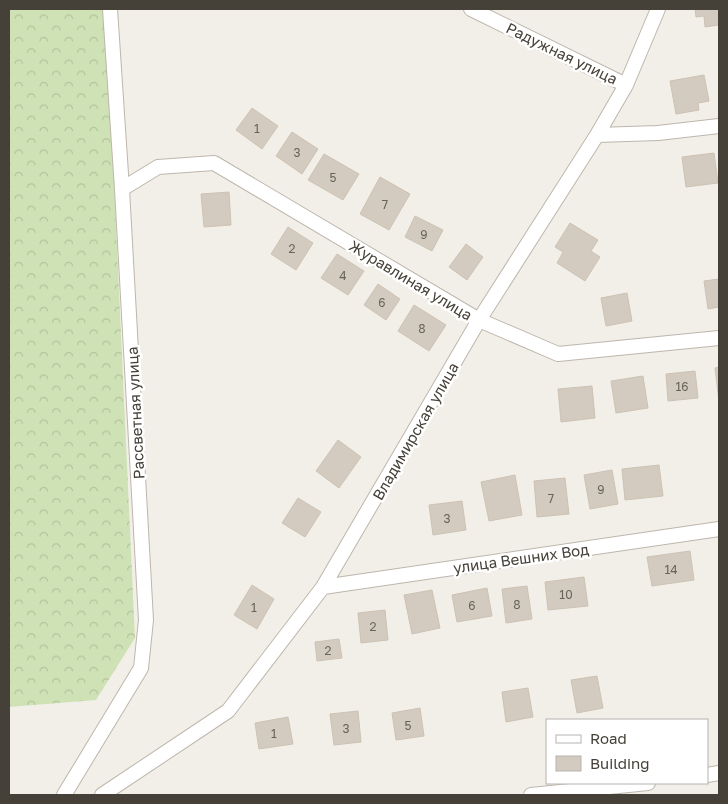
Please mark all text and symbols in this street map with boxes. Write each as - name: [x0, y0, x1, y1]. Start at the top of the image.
- street label: Радужная улица: [503, 18, 621, 88]
- house number: 1: [254, 121, 260, 136]
- house number: 3: [293, 145, 301, 160]
- house number: 5: [330, 170, 337, 185]
- house number: 7: [382, 197, 388, 212]
- house number: 9: [420, 227, 428, 242]
- street label: Журавлиная улица: [346, 236, 476, 324]
- house number: 2: [289, 241, 296, 256]
- house number: 4: [339, 268, 347, 283]
- house number: 6: [378, 295, 386, 310]
- house number: 8: [418, 321, 426, 336]
- street label: Рассветная улица: [123, 346, 147, 480]
- street label: Владимирская улица: [368, 359, 462, 503]
- house number: 16: [675, 379, 689, 394]
- house number: 9: [597, 482, 605, 497]
- house number: 7: [548, 491, 554, 506]
- house number: 3: [443, 511, 451, 526]
- street label: улица Вешних Вод: [452, 540, 590, 576]
- house number: 14: [664, 562, 678, 577]
- house number: 10: [559, 587, 573, 602]
- house number: 8: [513, 597, 521, 612]
- house number: 6: [468, 598, 476, 613]
- house number: 1: [251, 600, 257, 615]
- house number: 2: [370, 619, 377, 634]
- house number: 2: [325, 643, 332, 658]
- house number: 5: [405, 718, 412, 733]
- legend: [546, 719, 708, 784]
- house number: 3: [342, 721, 350, 736]
- house number: 1: [271, 726, 277, 741]
- text: Road: [590, 729, 627, 747]
- text: Building: [590, 754, 650, 772]

